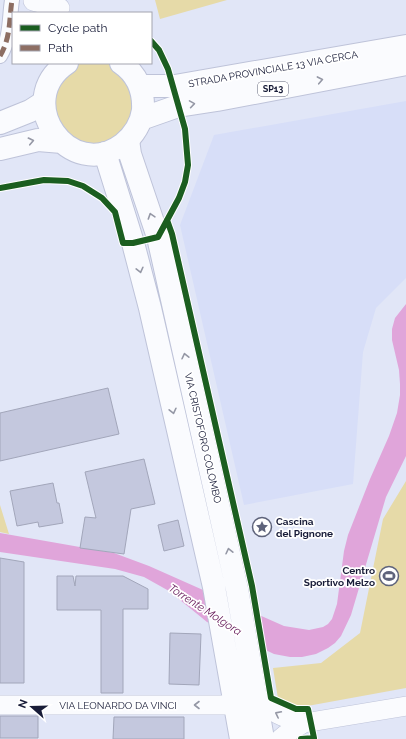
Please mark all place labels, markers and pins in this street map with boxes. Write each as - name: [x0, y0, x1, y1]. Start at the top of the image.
- place icon: Cascina del Pignone: [251, 516, 273, 538]
- place label: Cascina del Pignone: [276, 516, 333, 539]
- place label: Centro Sportivo Melzo: [304, 565, 375, 588]
- sports icon: Centro Sportivo Melzo: [378, 565, 400, 587]

